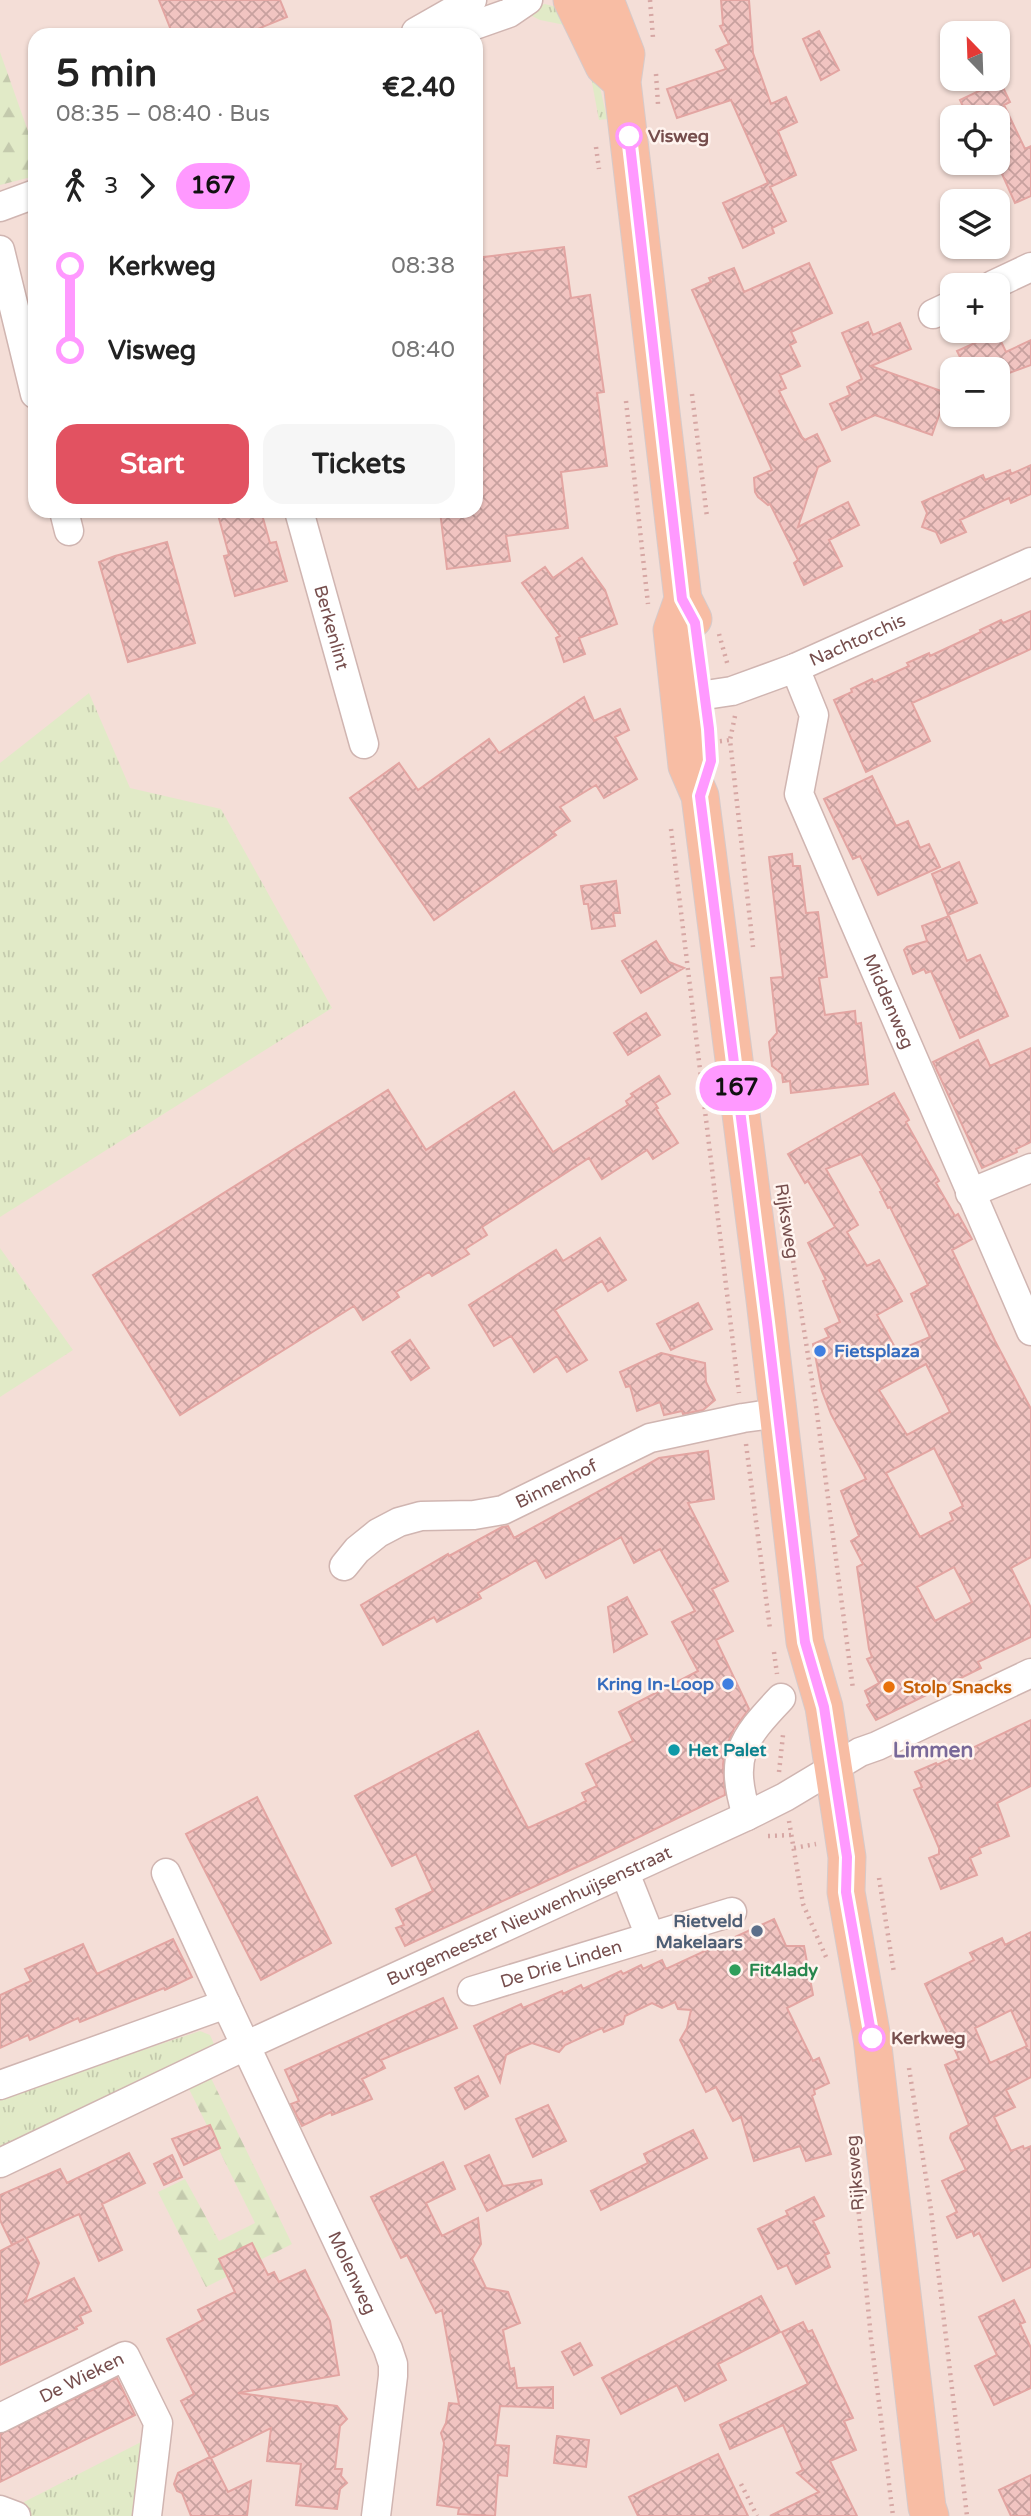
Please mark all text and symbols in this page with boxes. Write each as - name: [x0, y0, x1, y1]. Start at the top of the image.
- north arrow: [940, 21, 1010, 91]
- map controls: [940, 21, 1010, 427]
- text: 5 min: [56, 51, 157, 97]
- text: €2.40: [382, 72, 455, 103]
- text: 08:35 – 08:40 · Bus: [56, 100, 270, 128]
- button: locate: [940, 105, 1010, 175]
- marker: Visweg: [616, 123, 642, 149]
- place label: Visweg: [648, 125, 709, 147]
- icon: walk: [56, 167, 94, 205]
- icon: forward: [128, 167, 166, 205]
- text: 167: [190, 171, 236, 200]
- text: 3: [104, 172, 118, 200]
- button: layers: [940, 189, 1010, 259]
- text: Kerkweg: [108, 251, 216, 282]
- text: 08:38: [391, 252, 455, 280]
- button: +: [940, 273, 1010, 343]
- text: Visweg: [108, 335, 196, 366]
- text: 08:40: [391, 336, 455, 364]
- button: −: [940, 357, 1010, 427]
- button: Start: [56, 424, 249, 504]
- button: Tickets: [263, 424, 455, 504]
- street label: Berkenlint: [309, 583, 354, 672]
- street label: Nachtorchis: [806, 609, 909, 671]
- street label: Middenweg: [858, 951, 919, 1052]
- line badge: 167: [696, 1065, 776, 1111]
- text: 167: [713, 1073, 759, 1102]
- street label: Rijksweg: [770, 1182, 804, 1260]
- place label: Fietsplaza: [834, 1340, 920, 1362]
- marker: Fietsplaza: [812, 1343, 828, 1359]
- street label: Binnenhof: [512, 1454, 601, 1513]
- place label: Kring In-Loop: [597, 1673, 714, 1695]
- marker: Kring In-Loop: [720, 1676, 736, 1692]
- place label: Stolp Snacks: [903, 1676, 1012, 1698]
- marker: Stolp Snacks: [881, 1679, 897, 1695]
- district label: Limmen: [893, 1738, 973, 1763]
- place label: Het Palet: [688, 1739, 766, 1761]
- marker: Het Palet: [666, 1742, 682, 1758]
- street label: Burgemeester Nieuwenhuijsenstraat: [383, 1841, 675, 1991]
- place label: Rietveld Makelaars: [655, 1910, 743, 1953]
- marker: Rietveld Makelaars: [749, 1923, 765, 1939]
- street label: De Drie Linden: [497, 1935, 624, 1993]
- place label: Fit4lady: [749, 1959, 818, 1981]
- marker: Fit4lady: [727, 1962, 743, 1978]
- marker: Kerkweg: [859, 2025, 885, 2051]
- place label: Kerkweg: [891, 2027, 966, 2049]
- street label: Rijksweg: [841, 2134, 869, 2212]
- street label: Molenweg: [323, 2228, 381, 2318]
- street label: De Wieken: [36, 2347, 127, 2408]

